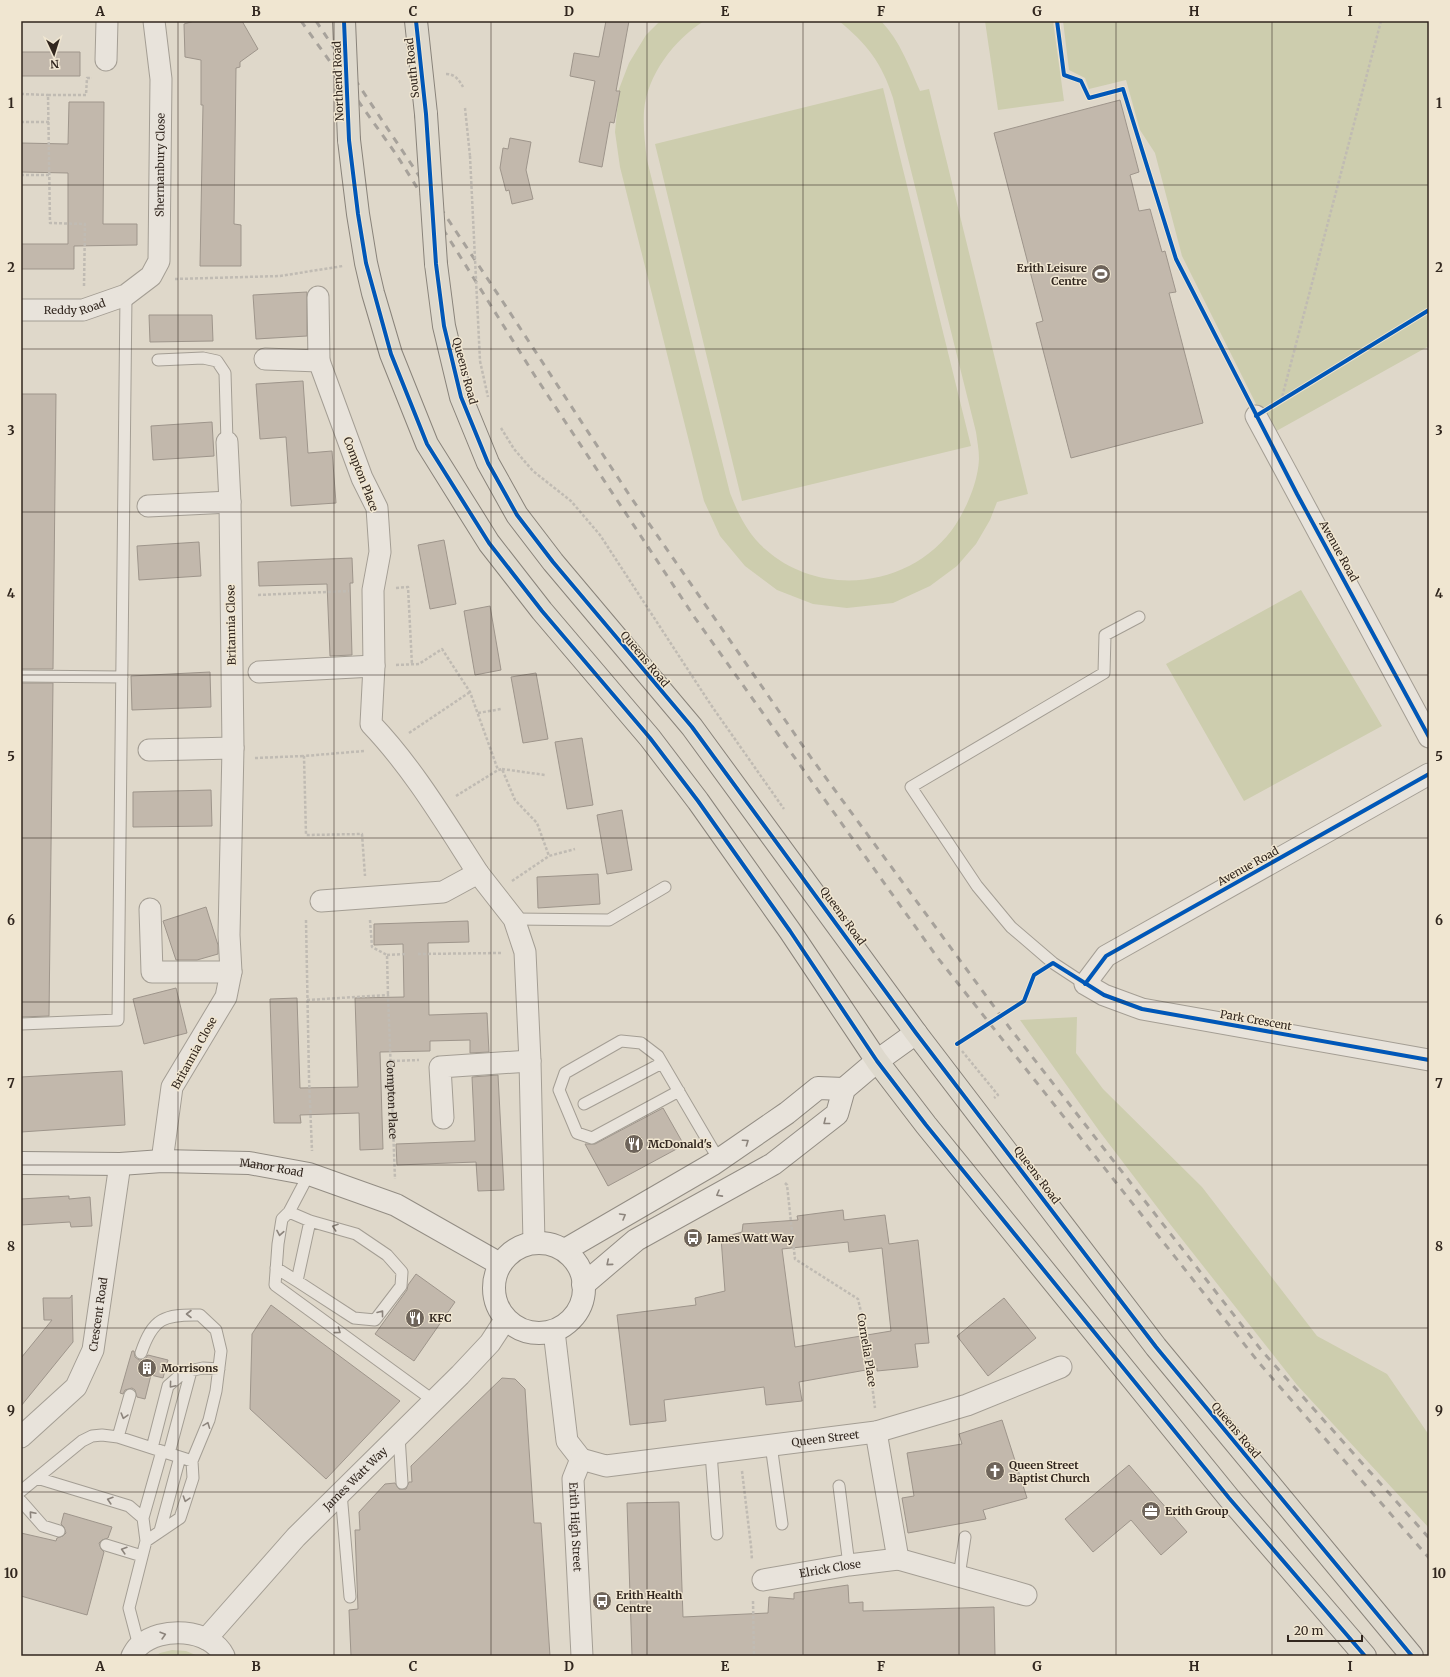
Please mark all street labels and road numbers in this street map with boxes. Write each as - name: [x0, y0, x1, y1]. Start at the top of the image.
- street label: South Road: [402, 37, 422, 99]
- street label: Northend Road: [330, 40, 346, 121]
- street label: Shermanbury Close: [152, 113, 168, 217]
- street label: Reddy Road: [44, 296, 108, 318]
- street label: Queens Road: [449, 336, 481, 406]
- street label: Compton Place: [340, 435, 382, 514]
- street label: Avenue Road: [1316, 517, 1362, 584]
- street label: Britannia Close: [223, 584, 239, 665]
- street label: Queens Road: [618, 628, 673, 690]
- street label: Avenue Road: [1214, 843, 1281, 889]
- street label: Queens Road: [817, 884, 869, 948]
- street label: Park Crescent: [1219, 1007, 1294, 1033]
- street label: Britannia Close: [168, 1014, 220, 1092]
- street label: Compton Place: [383, 1060, 400, 1140]
- street label: Queens Road: [1011, 1143, 1063, 1207]
- street label: Manor Road: [239, 1156, 305, 1180]
- street label: Crescent Road: [86, 1276, 111, 1353]
- street label: Cornelia Place: [854, 1312, 880, 1388]
- street label: Queens Road: [1209, 1399, 1264, 1461]
- street label: Queen Street: [791, 1427, 861, 1450]
- street label: James Watt Way: [319, 1444, 390, 1514]
- street label: Erith High Street: [566, 1482, 585, 1573]
- street label: Elrick Close: [798, 1557, 862, 1581]

